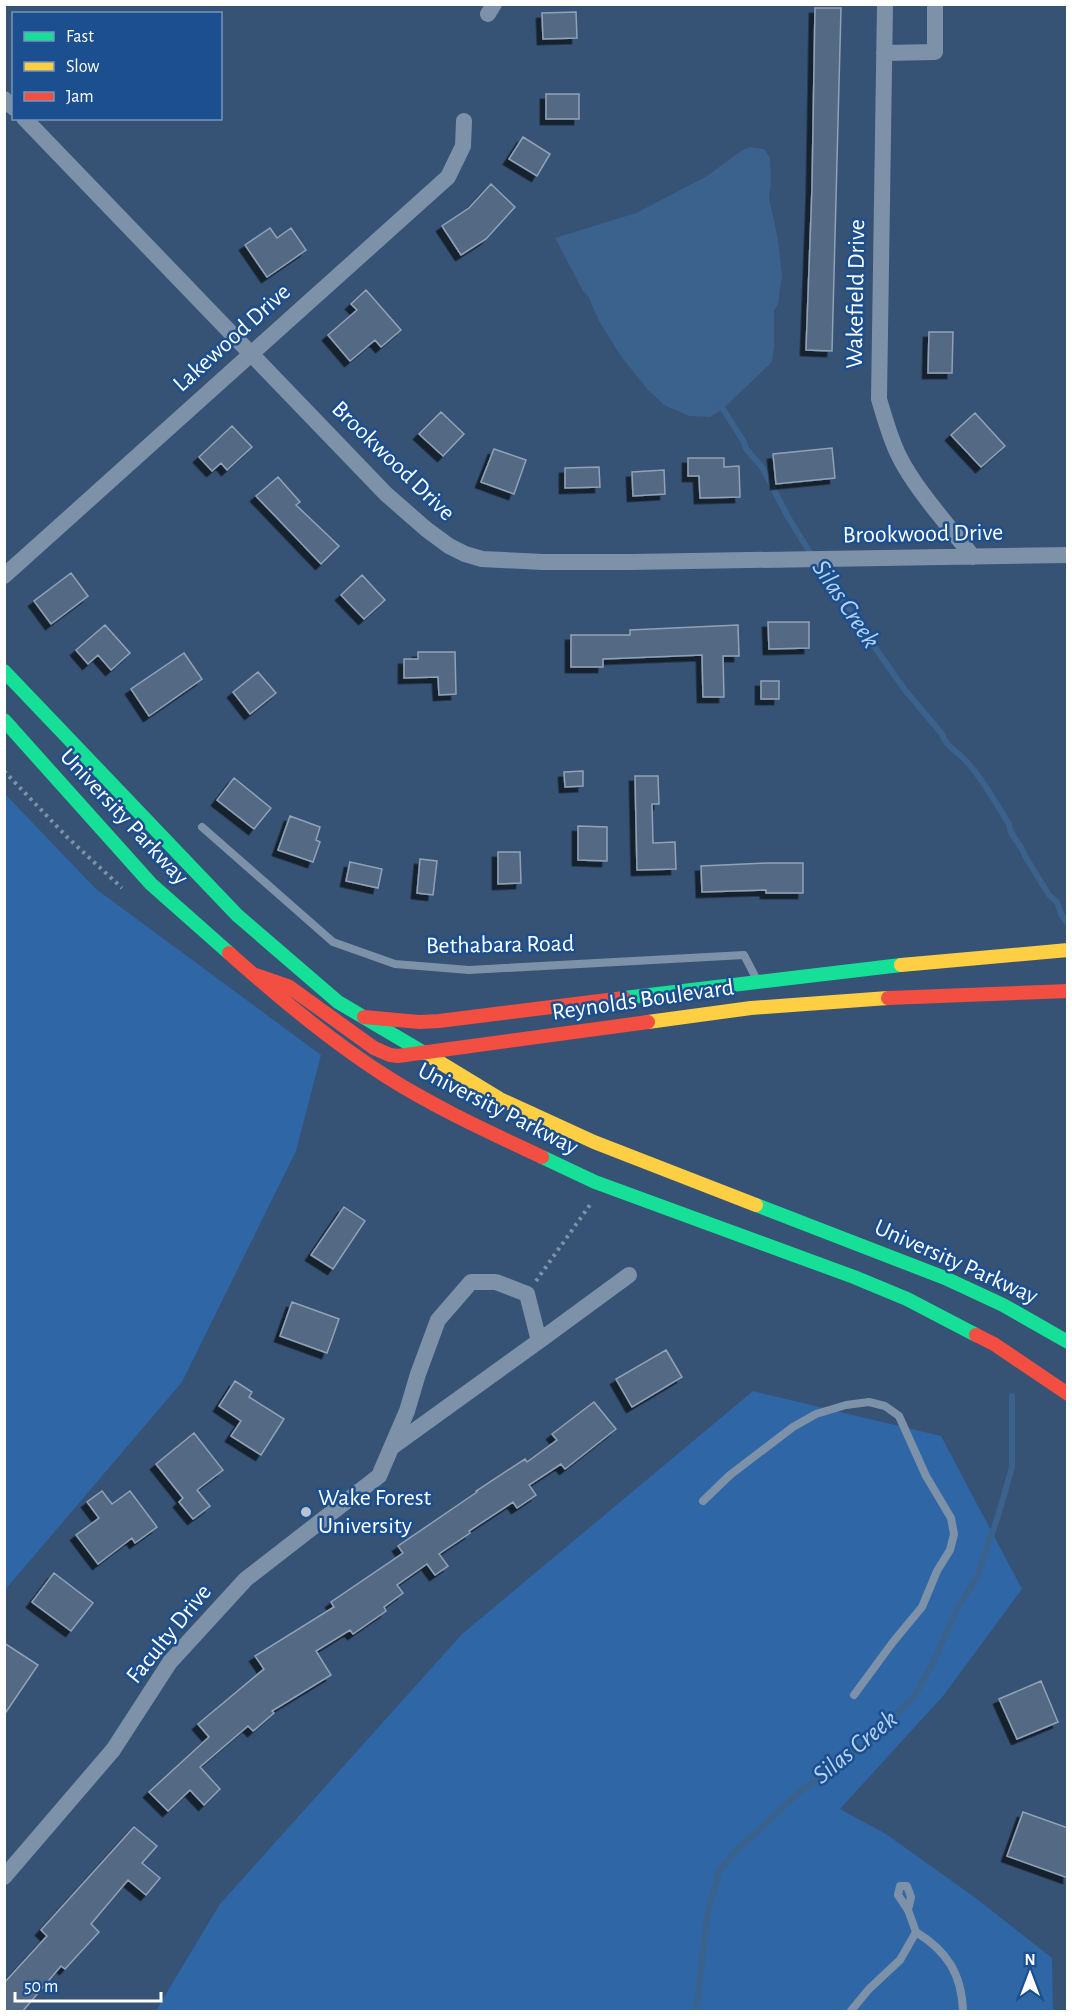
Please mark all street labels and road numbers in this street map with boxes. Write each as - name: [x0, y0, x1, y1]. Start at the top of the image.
- street label: Wakefield Drive: [843, 219, 869, 369]
- street label: Lakewood Drive: [169, 279, 295, 397]
- street label: Brookwood Drive: [327, 397, 459, 525]
- street label: Brookwood Drive: [842, 521, 1004, 547]
- street label: University Parkway: [55, 744, 193, 890]
- street label: Bethabara Road: [426, 932, 574, 958]
- street label: Reynolds Boulevard: [550, 975, 736, 1025]
- street label: University Parkway: [414, 1058, 582, 1160]
- street label: University Parkway: [871, 1215, 1041, 1309]
- street label: Faculty Drive: [122, 1580, 216, 1688]

